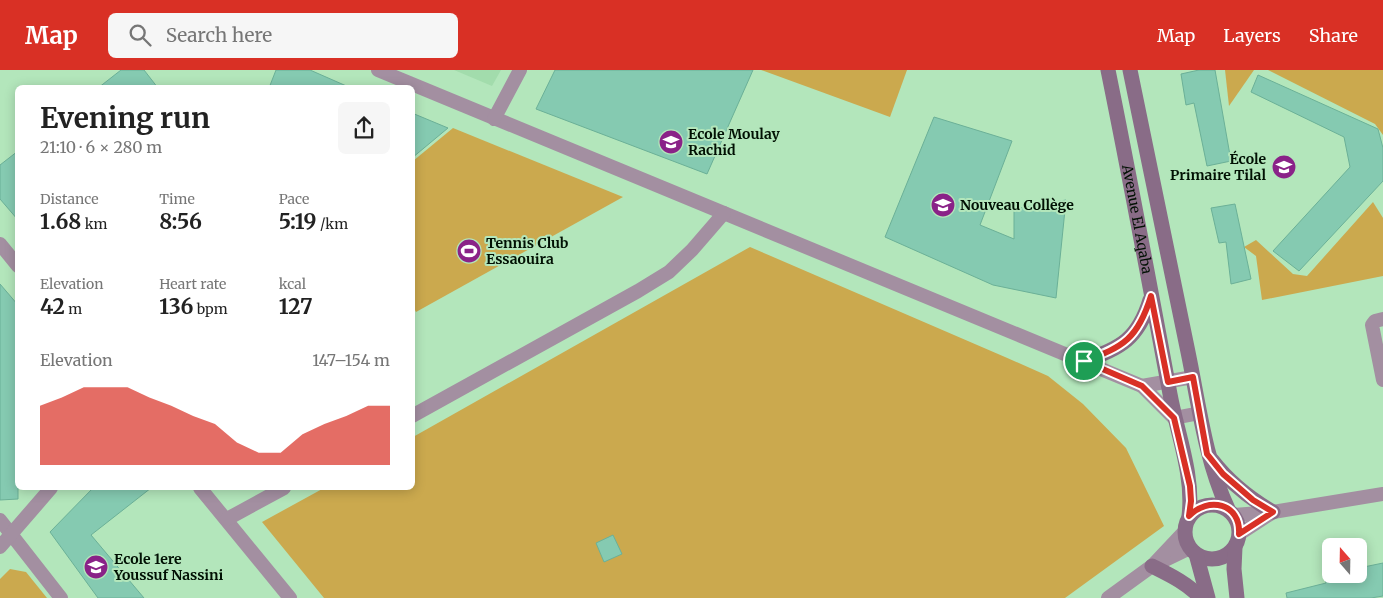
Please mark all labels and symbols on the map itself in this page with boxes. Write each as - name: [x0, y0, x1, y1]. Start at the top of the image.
- place label: Ecole Moulay Rachid: [688, 125, 780, 159]
- school or university icon: Ecole Moulay Rachid: [658, 129, 684, 155]
- place label: École Primaire Tilal: [1170, 150, 1266, 184]
- school or university icon: École Primaire Tilal: [1271, 154, 1297, 180]
- street label: Avenue El Aqaba: [1118, 162, 1157, 276]
- school or university icon: Nouveau Collège: [930, 192, 956, 218]
- place label: Nouveau Collège: [960, 196, 1074, 214]
- place label: Tennis Club Essaouira: [486, 234, 569, 268]
- sports icon: Tennis Club Essaouira: [456, 238, 482, 264]
- pin: [1063, 340, 1105, 382]
- north arrow: [1322, 538, 1368, 582]
- place label: Ecole 1ere Youssuf Nassini: [113, 550, 224, 584]
- school or university icon: Ecole 1ere Youssuf Nassini: [83, 554, 109, 580]

